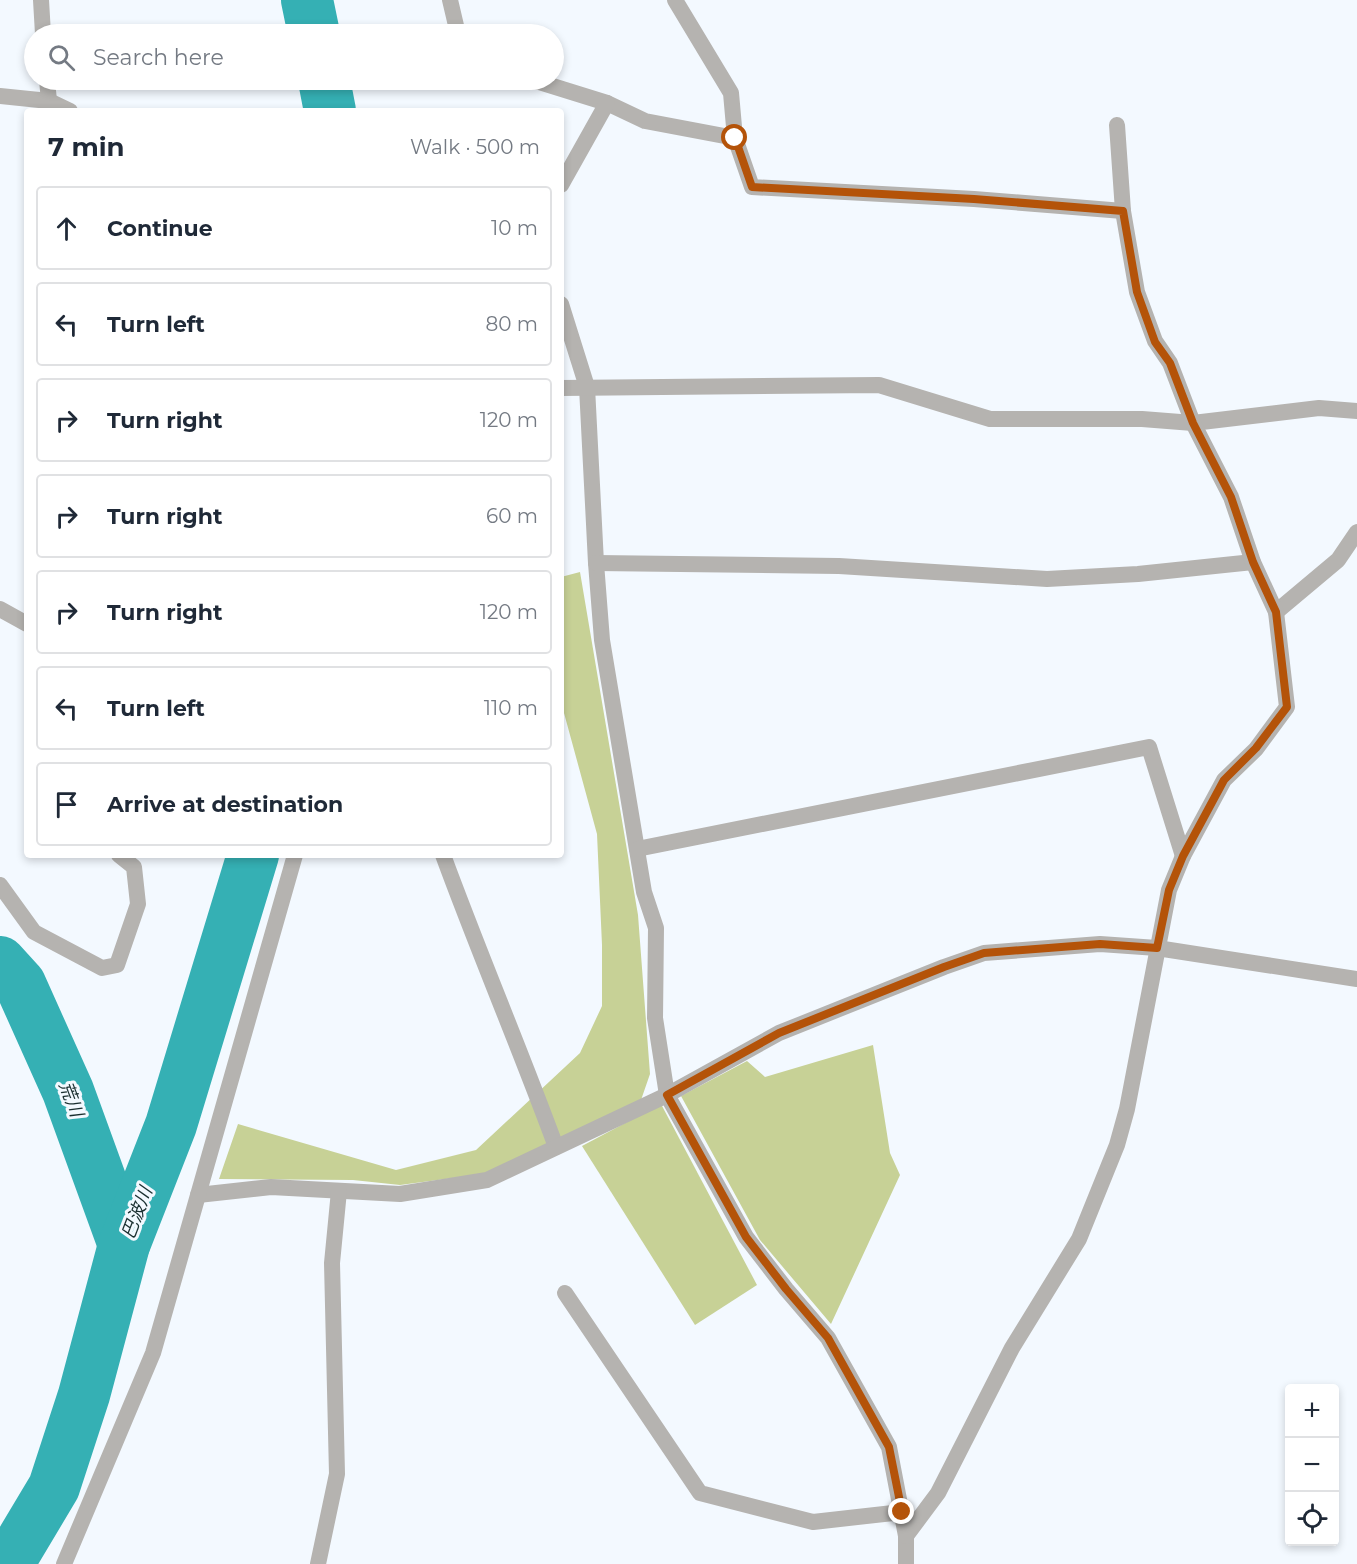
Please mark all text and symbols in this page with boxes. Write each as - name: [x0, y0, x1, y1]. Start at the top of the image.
- search box: [24, 24, 564, 90]
- icon: search: [45, 41, 78, 74]
- text: Search here: [93, 44, 224, 71]
- route start: [721, 124, 747, 150]
- text: 7 min: [48, 131, 125, 163]
- text: Walk · 500 m: [410, 135, 540, 159]
- icon: ahead: [50, 212, 83, 245]
- text: Continue: [107, 215, 213, 242]
- text: 10 m: [491, 216, 538, 240]
- icon: left: [50, 308, 83, 341]
- text: Turn left: [107, 311, 205, 338]
- text: 80 m: [486, 312, 538, 336]
- icon: right: [50, 404, 83, 437]
- text: Turn right: [107, 407, 222, 434]
- text: 120 m: [480, 408, 538, 432]
- icon: right: [50, 500, 83, 533]
- text: Turn right: [107, 503, 222, 530]
- text: 60 m: [486, 504, 538, 528]
- icon: right: [50, 596, 83, 629]
- text: Turn right: [107, 599, 222, 626]
- text: 120 m: [480, 600, 538, 624]
- icon: left: [50, 692, 83, 725]
- text: Turn left: [107, 695, 205, 722]
- text: 110 m: [484, 696, 538, 720]
- icon: arrive: [50, 788, 83, 821]
- text: Arrive at destination: [107, 791, 343, 818]
- water label: 荒川: [54, 1078, 88, 1122]
- water label: 巴波川: [117, 1182, 158, 1242]
- map controls: [1285, 1384, 1339, 1546]
- button: +: [1285, 1384, 1339, 1438]
- button: −: [1285, 1438, 1339, 1492]
- button: locate: [1285, 1492, 1339, 1546]
- route end: [888, 1498, 914, 1524]

